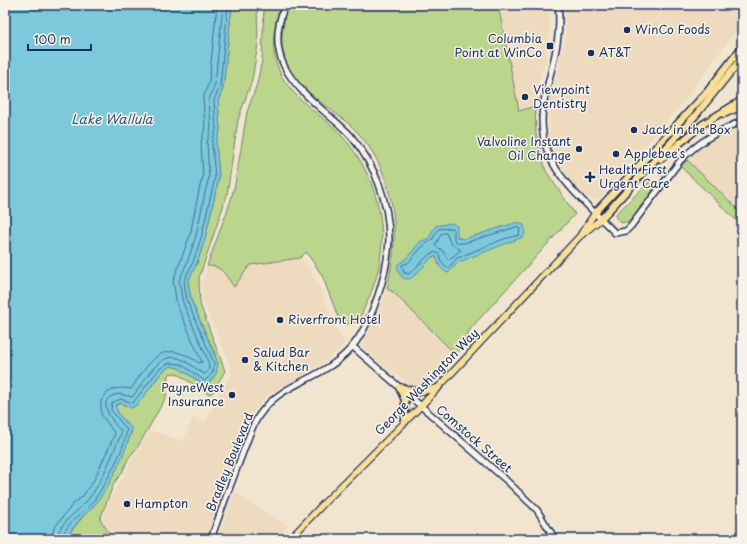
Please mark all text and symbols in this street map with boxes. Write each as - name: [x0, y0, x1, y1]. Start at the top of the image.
- place label: WinCo Foods: [635, 20, 710, 38]
- marker: WinCo Foods: [622, 25, 632, 35]
- scale bar: [28, 26, 91, 52]
- place label: Columbia Point at WinCo: [455, 29, 543, 61]
- text: 100 m: [34, 30, 71, 48]
- marker: Columbia Point at WinCo: [545, 41, 555, 51]
- place label: AT&T: [599, 43, 632, 61]
- marker: AT&T: [586, 48, 596, 58]
- place label: Viewpoint Dentistry: [533, 80, 590, 112]
- marker: Viewpoint Dentistry: [520, 92, 530, 102]
- water label: Lake Wallula: [71, 109, 154, 128]
- place label: Jack in the Box: [642, 120, 731, 138]
- marker: Jack in the Box: [629, 125, 639, 135]
- place label: Valvoline Instant Oil Change: [477, 132, 571, 164]
- marker: Valvoline Instant Oil Change: [574, 144, 584, 154]
- place label: Applebee's: [624, 144, 686, 162]
- marker: Applebee's: [611, 149, 621, 159]
- place label: Health First Urgent Care: [599, 160, 670, 192]
- marker: Health First Urgent Care: [584, 171, 596, 183]
- place label: Riverfront Hotel: [288, 310, 381, 328]
- marker: Riverfront Hotel: [275, 315, 285, 325]
- street label: George Washington Way: [370, 324, 482, 439]
- place label: Salud Bar & Kitchen: [253, 343, 310, 375]
- marker: Salud Bar & Kitchen: [240, 355, 250, 365]
- place label: PayneWest Insurance: [161, 378, 224, 410]
- marker: PayneWest Insurance: [227, 390, 237, 400]
- street label: Comstock Street: [433, 400, 517, 476]
- street label: Bradley Boulevard: [201, 409, 257, 514]
- place label: Hampton: [135, 494, 188, 512]
- marker: Hampton: [122, 499, 132, 509]

